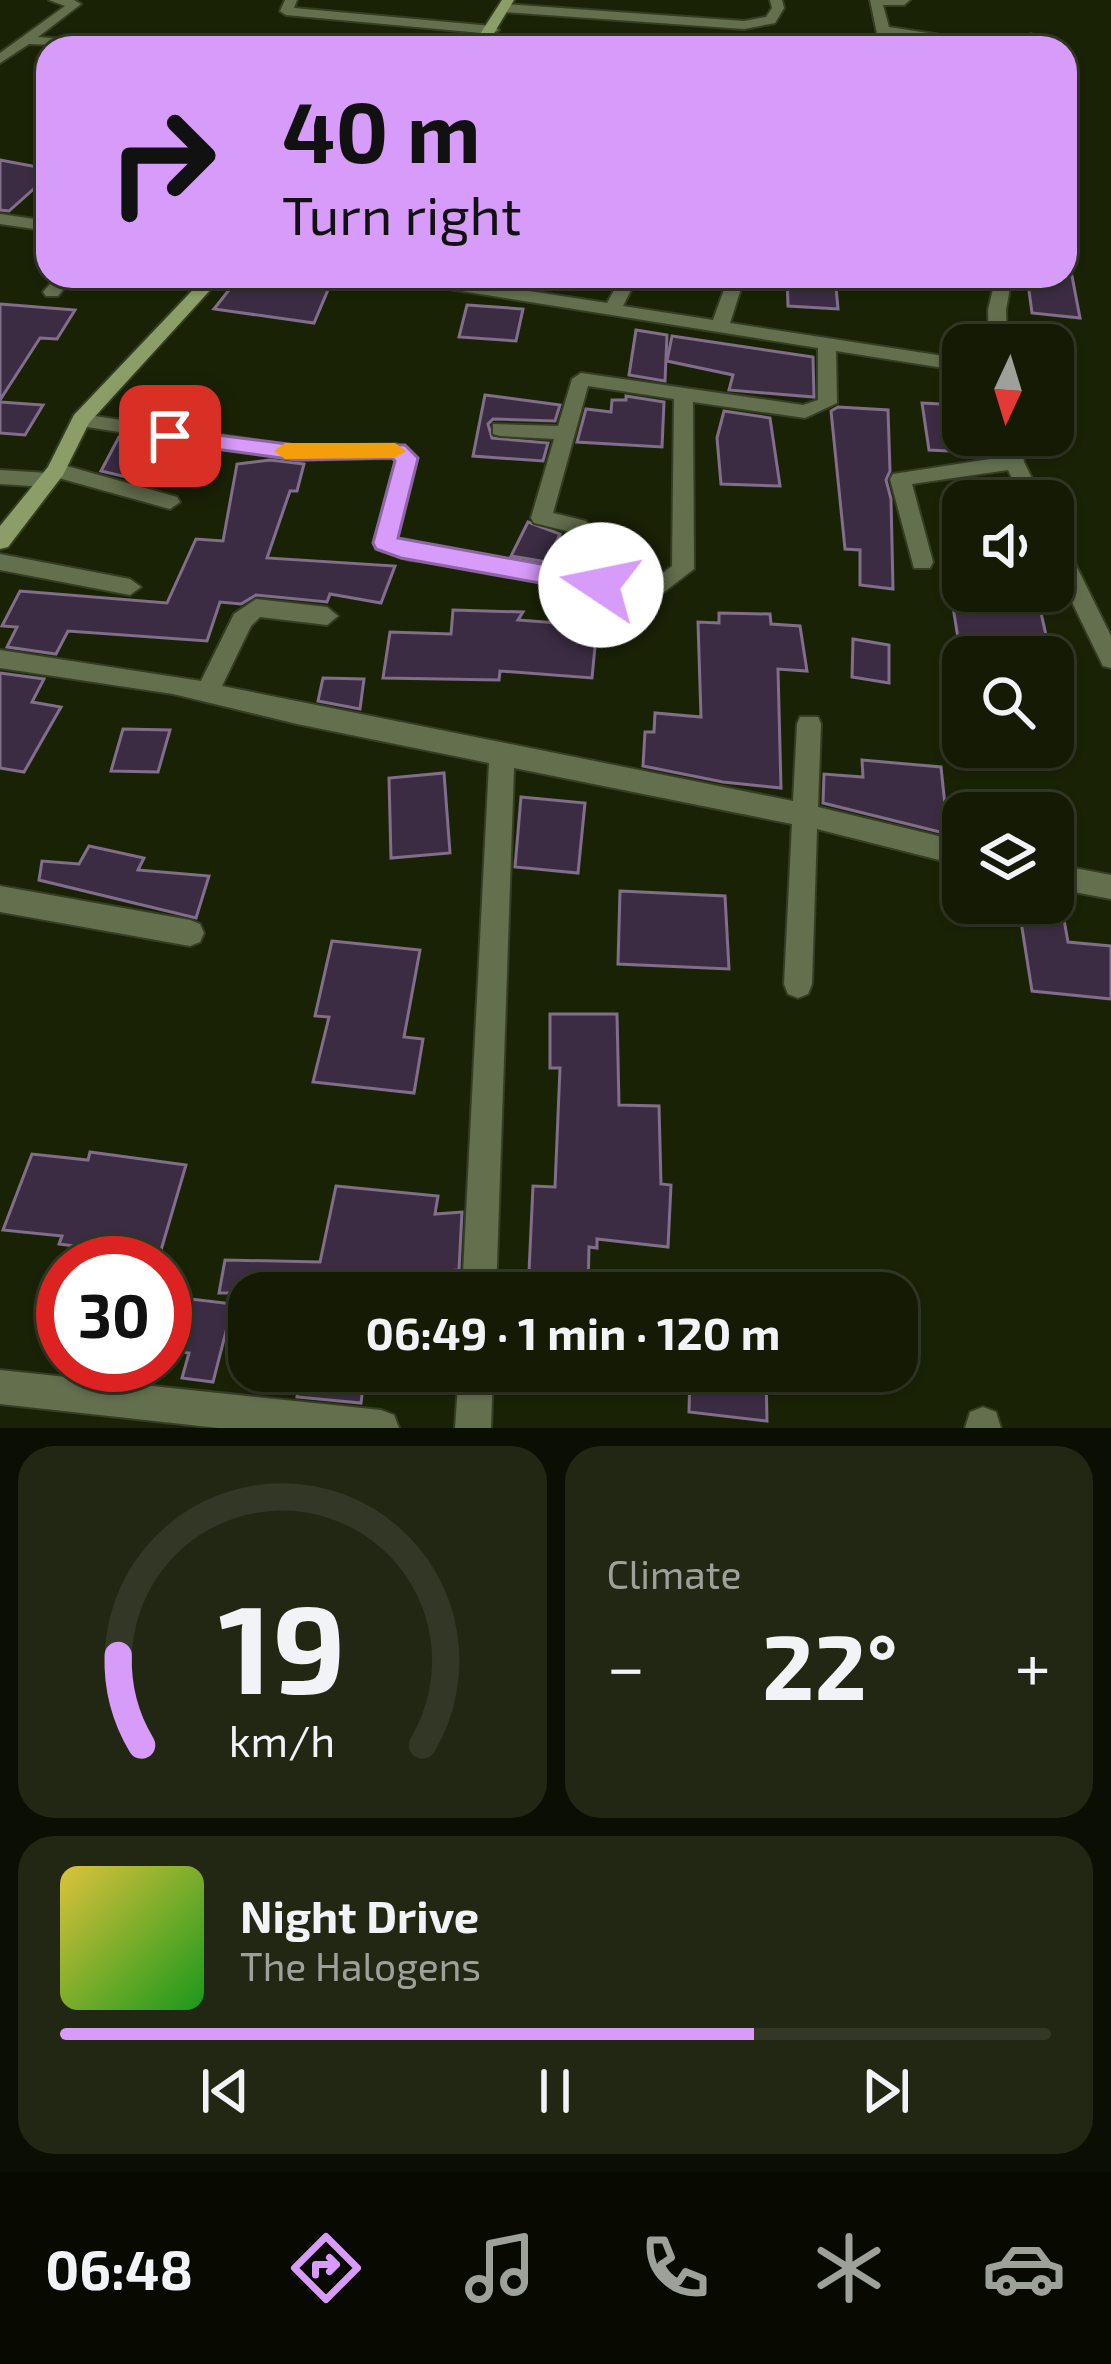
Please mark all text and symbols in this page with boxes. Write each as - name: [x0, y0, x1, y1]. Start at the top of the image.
- text: 40 m: [282, 79, 481, 180]
- icon: right: [84, 84, 240, 240]
- text: Turn right: [282, 181, 522, 246]
- north arrow: [942, 324, 1074, 456]
- map controls: [942, 324, 1074, 924]
- pin: [119, 385, 221, 487]
- icon: arrive: [137, 403, 203, 469]
- button: sound: [942, 480, 1074, 612]
- position arrow: [538, 522, 664, 648]
- button: search: [942, 636, 1074, 768]
- button: layers: [942, 792, 1074, 924]
- speed limit sign: 30: [36, 1236, 192, 1392]
- text: 06:49 · 1 min · 120 m: [366, 1305, 780, 1359]
- text: Climate: [607, 1550, 741, 1597]
- text: 19: [218, 1569, 346, 1719]
- text: 22°: [762, 1610, 898, 1718]
- text: −: [607, 1625, 645, 1704]
- text: +: [1015, 1625, 1051, 1704]
- text: km/h: [229, 1714, 335, 1766]
- text: Night Drive: [240, 1888, 479, 1942]
- text: The Halogens: [240, 1942, 481, 1989]
- icon: previous: [192, 2058, 258, 2124]
- icon: pause: [522, 2058, 588, 2124]
- icon: next: [853, 2058, 919, 2124]
- icon: directions: [284, 2226, 368, 2310]
- icon: music: [458, 2226, 542, 2310]
- icon: phone: [633, 2226, 717, 2310]
- icon: climate: [807, 2226, 891, 2310]
- icon: car: [982, 2226, 1066, 2310]
- text: 06:48: [45, 2236, 193, 2301]

